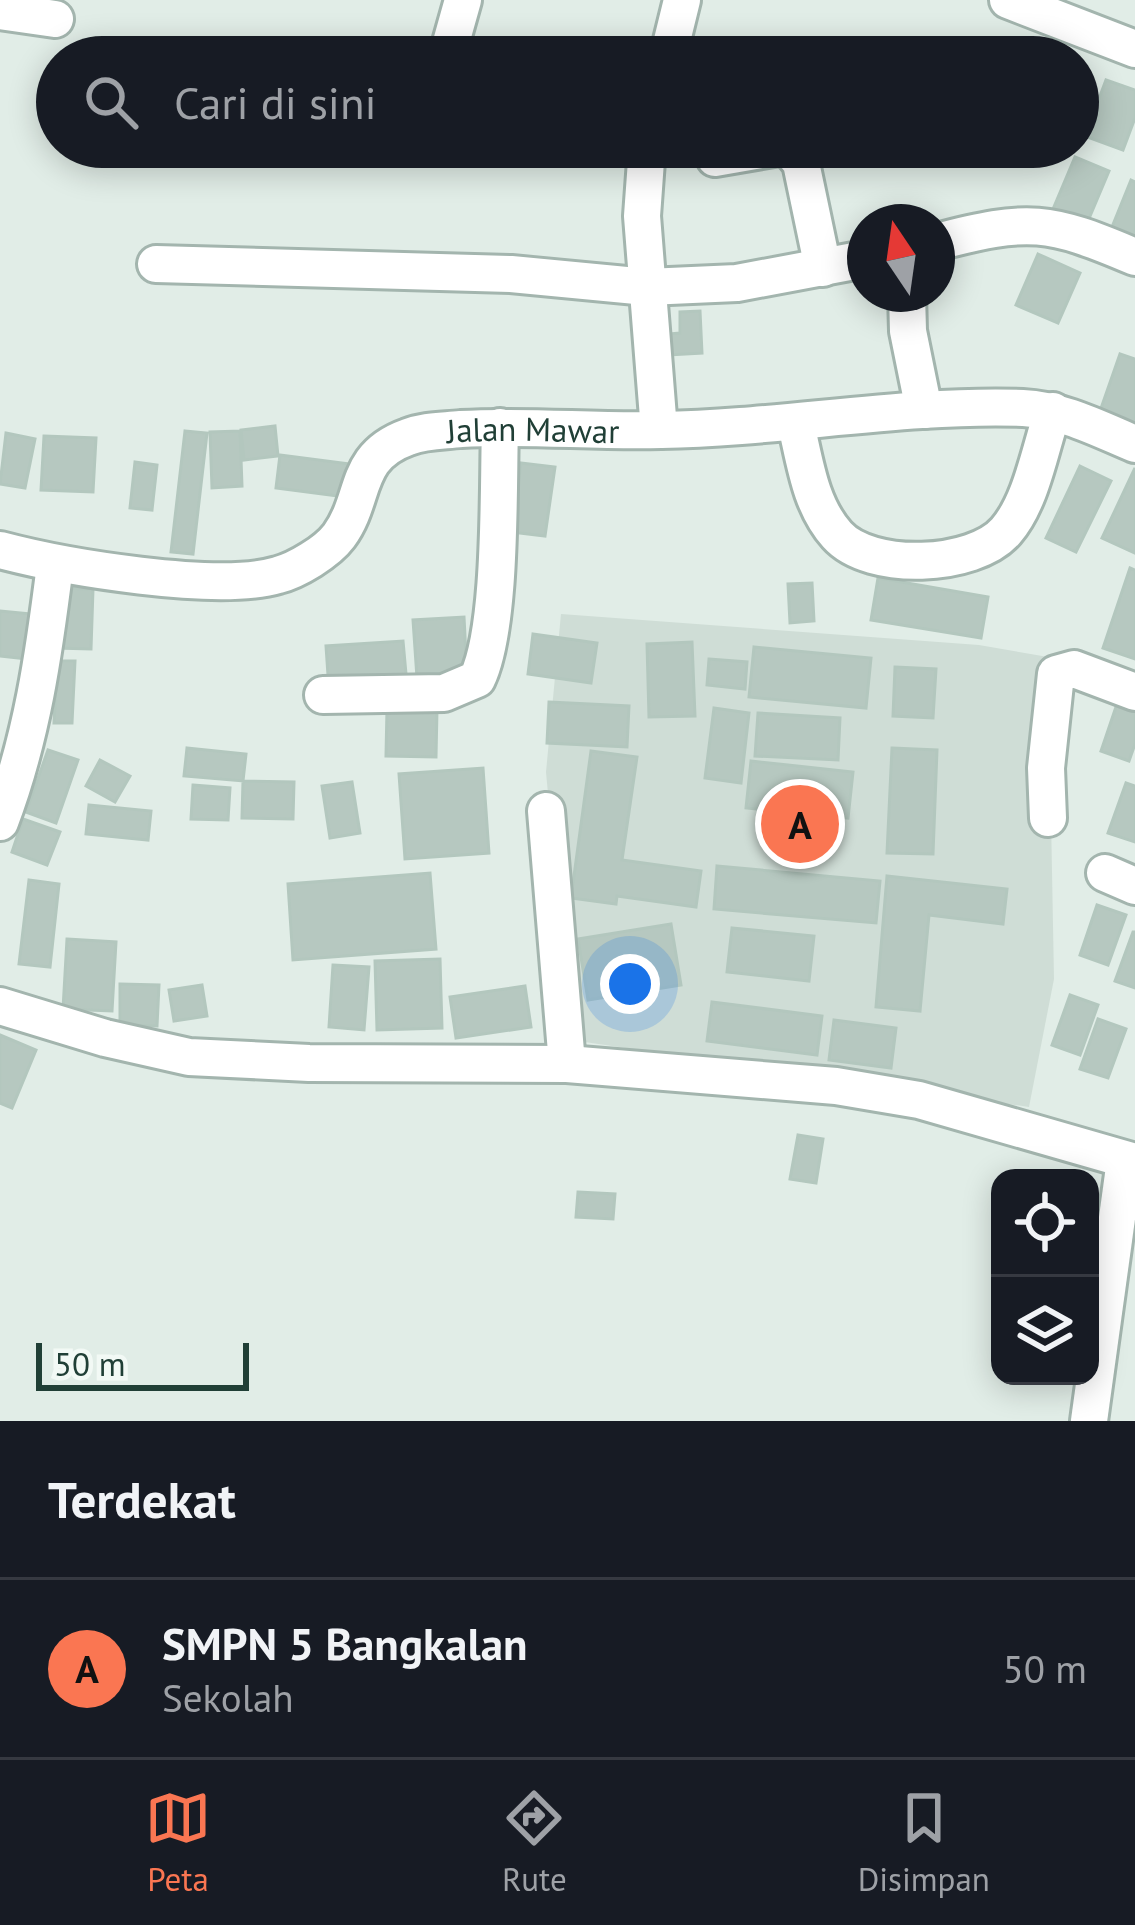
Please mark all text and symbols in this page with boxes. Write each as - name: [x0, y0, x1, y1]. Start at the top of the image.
- search box: [36, 36, 1099, 168]
- icon: search: [78, 69, 144, 135]
- text: Cari di sini: [174, 73, 377, 131]
- north arrow: [847, 204, 955, 312]
- street label: Jalan Mawar: [443, 406, 620, 452]
- pin: A: [761, 779, 839, 869]
- your location: [600, 954, 660, 1014]
- map controls: [991, 1169, 1099, 1385]
- button: locate: [991, 1169, 1099, 1277]
- button: layers: [991, 1277, 1099, 1385]
- scale bar: [36, 1337, 249, 1390]
- text: 50 m: [54, 1342, 126, 1385]
- text: Terdekat: [48, 1466, 236, 1532]
- text: SMPN 5 Bangkalan: [162, 1614, 528, 1672]
- text: A: [75, 1643, 99, 1694]
- text: 50 m: [1002, 1643, 1087, 1694]
- text: Sekolah: [162, 1672, 294, 1723]
- tab: Peta: [145, 1785, 211, 1900]
- tab: Rute: [501, 1785, 567, 1900]
- tab: Disimpan: [858, 1785, 990, 1900]

